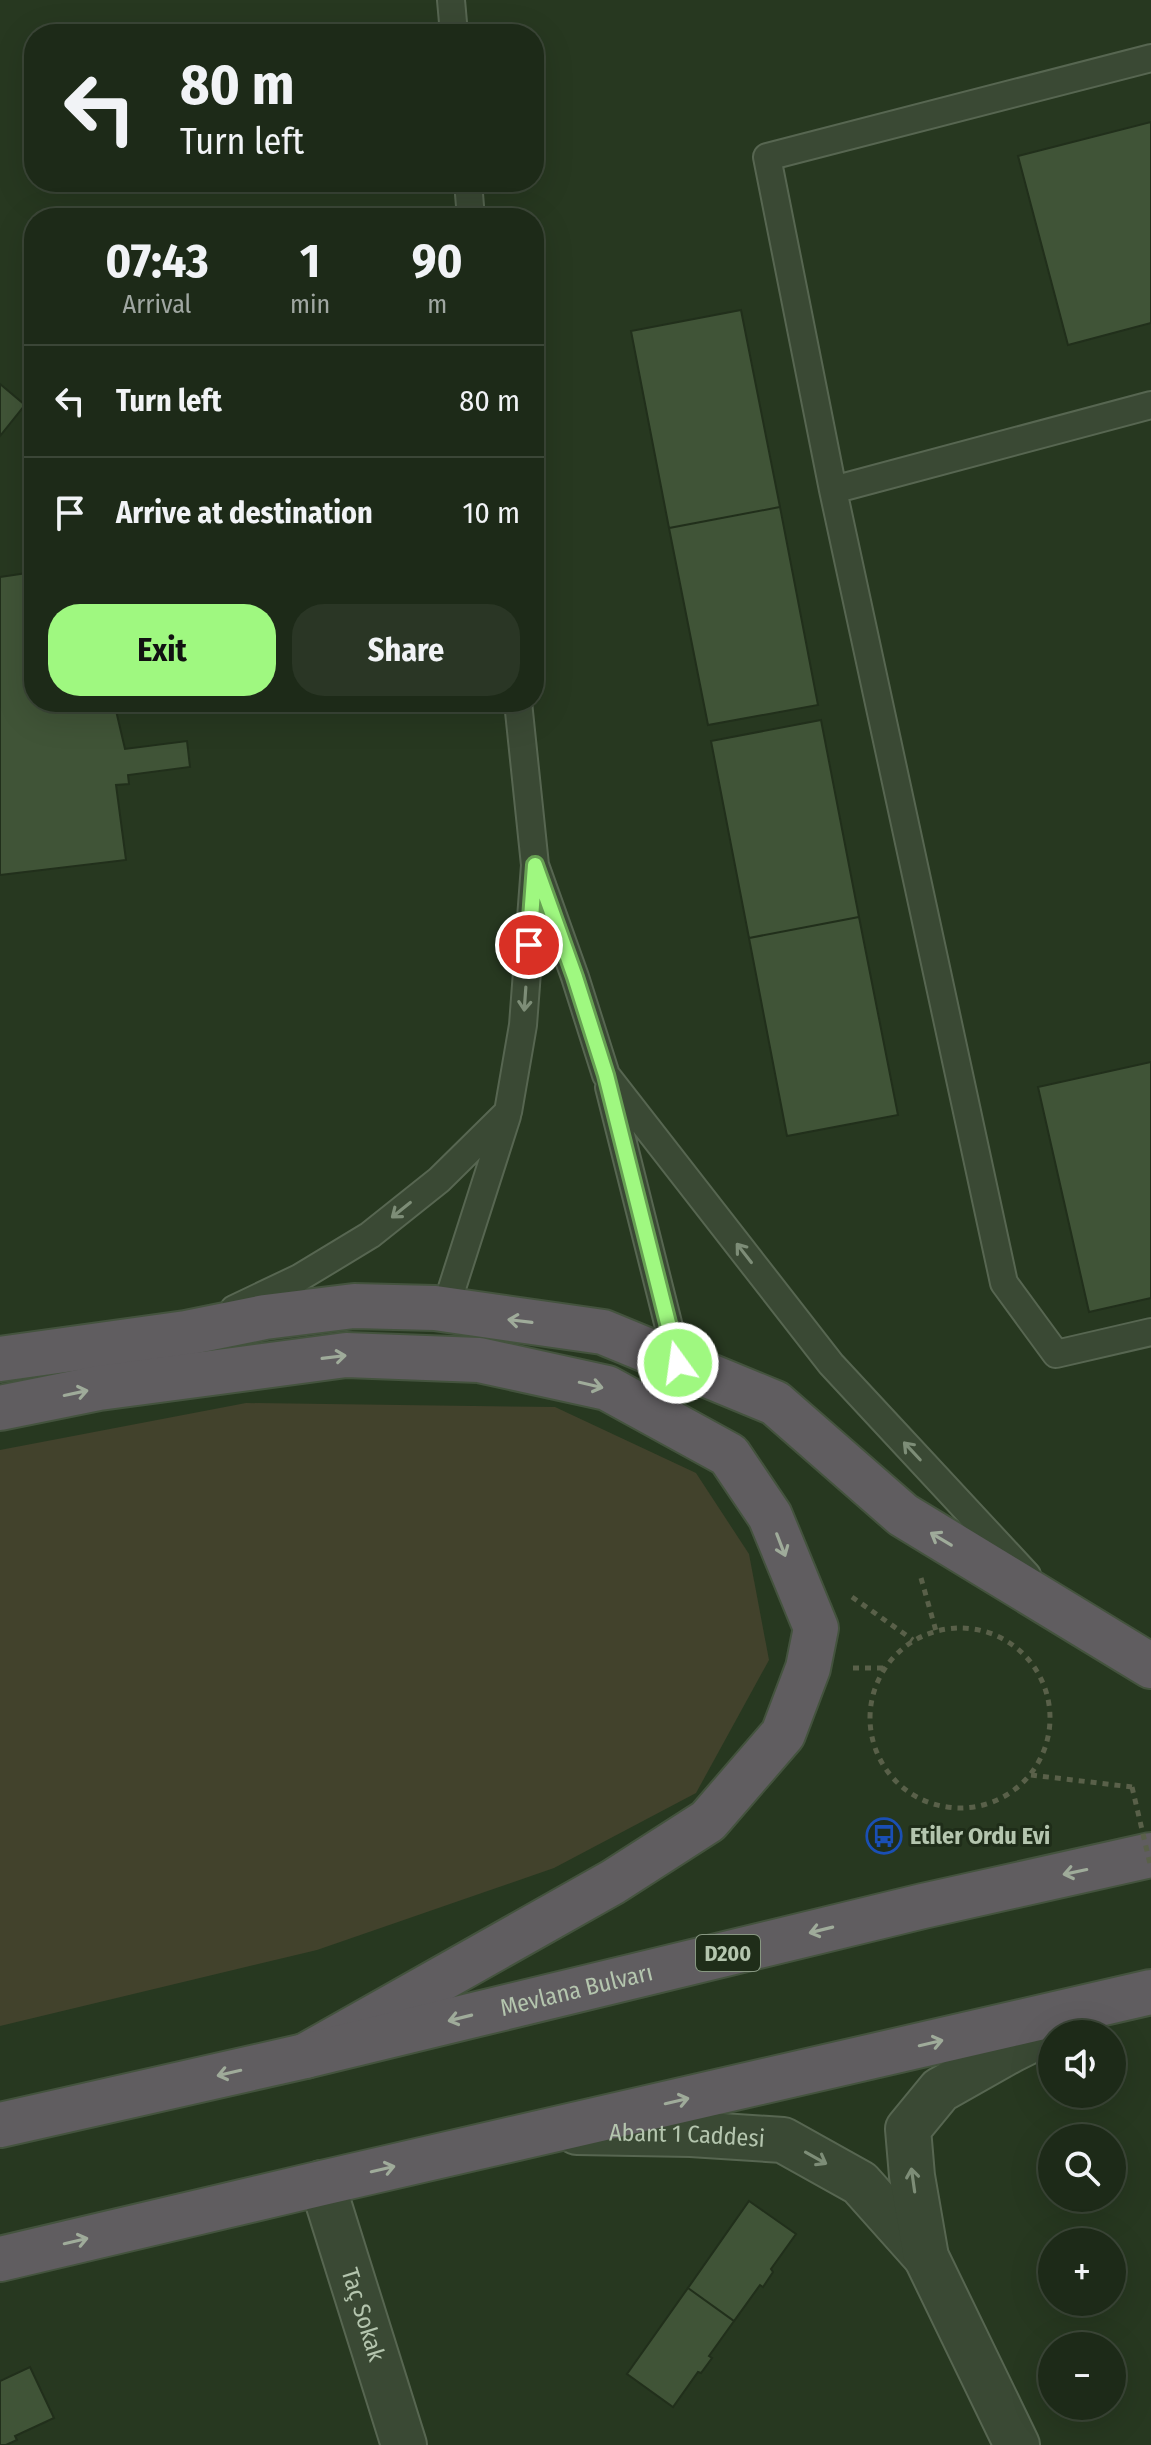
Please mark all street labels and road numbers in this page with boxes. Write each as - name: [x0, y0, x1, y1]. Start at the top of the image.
- road number: D200: [696, 1935, 760, 1971]
- street label: Mevlana Bulvarı: [497, 1958, 655, 2022]
- street label: Abant 1 Caddesi: [609, 2119, 766, 2153]
- street label: Taç Sokak: [336, 2265, 391, 2365]

